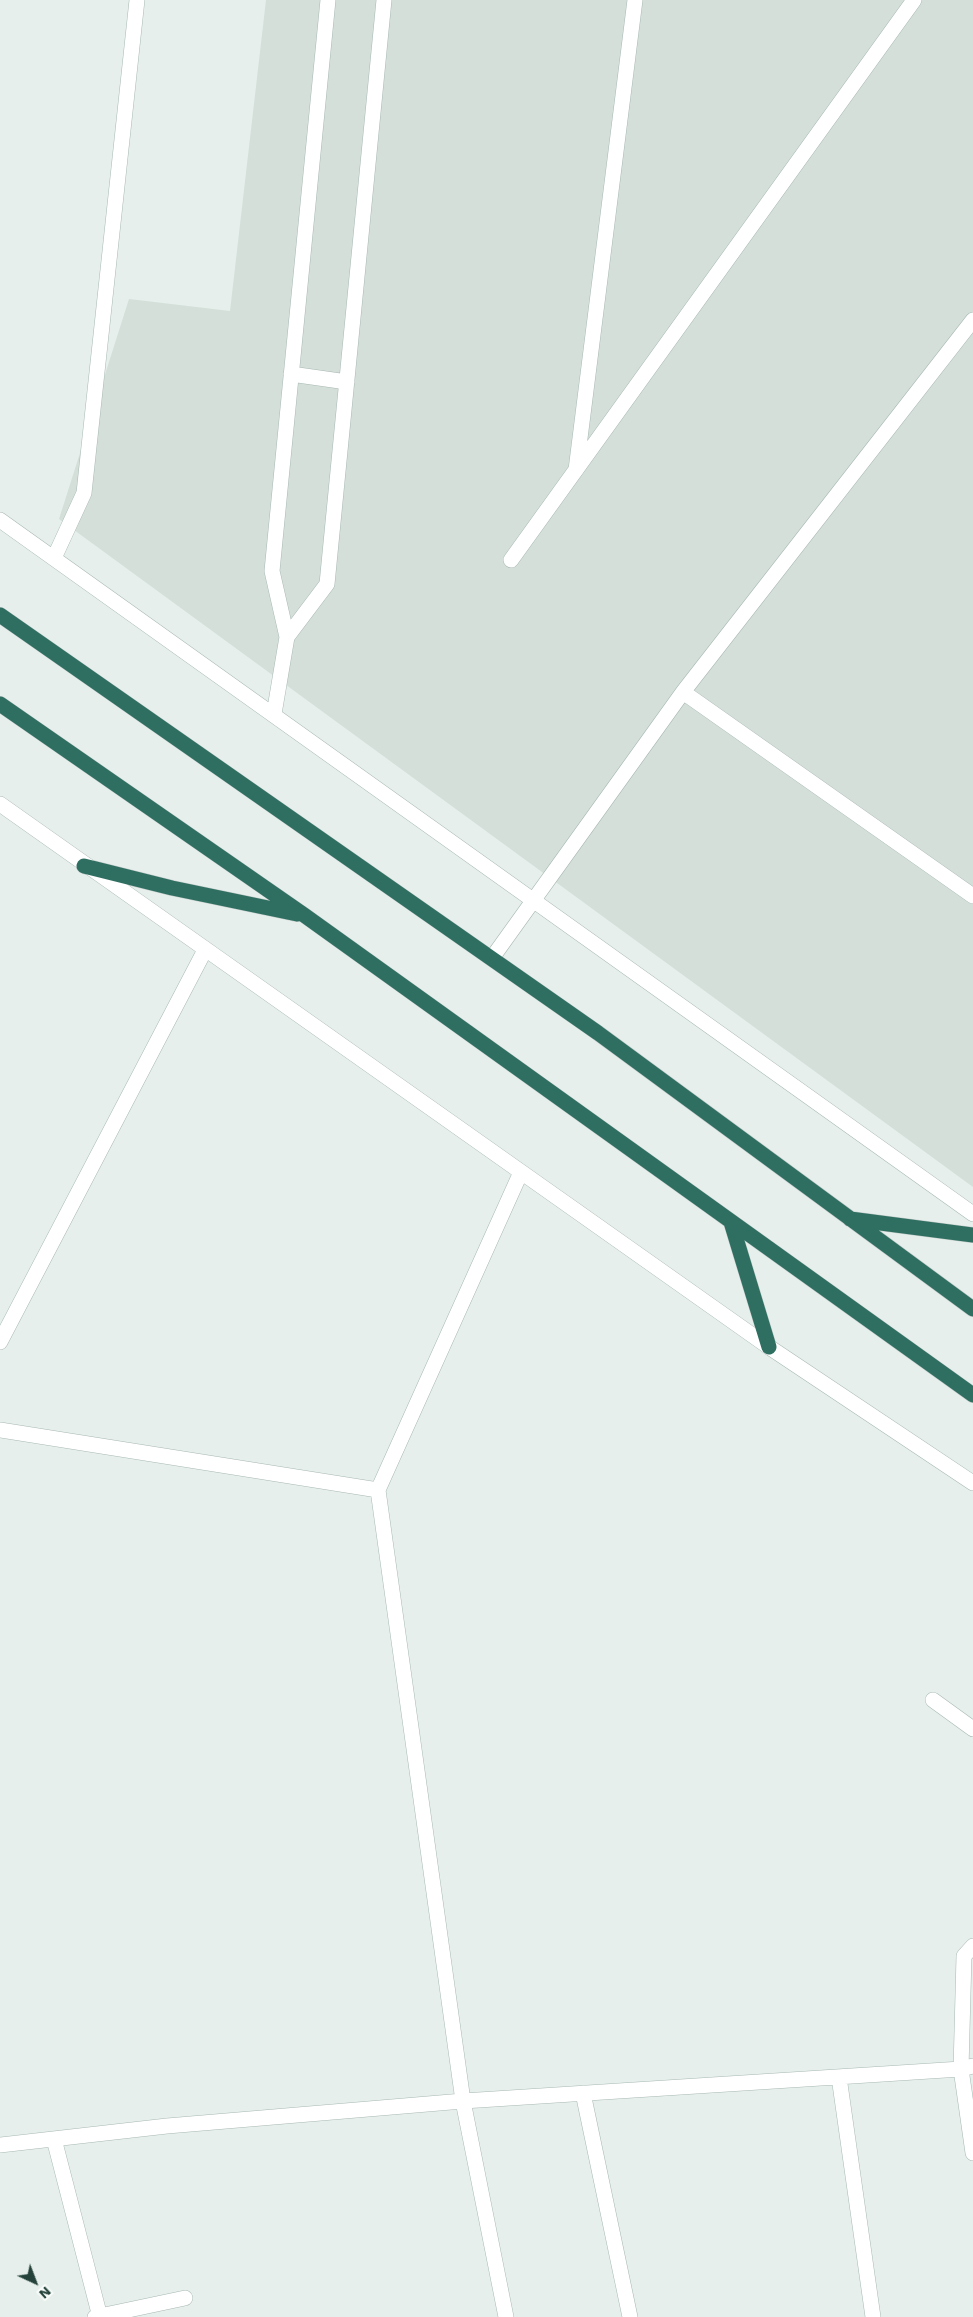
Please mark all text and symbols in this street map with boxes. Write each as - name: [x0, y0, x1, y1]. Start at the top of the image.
- north arrow: [10, 2257, 60, 2307]
- text: N: [36, 2284, 54, 2302]

